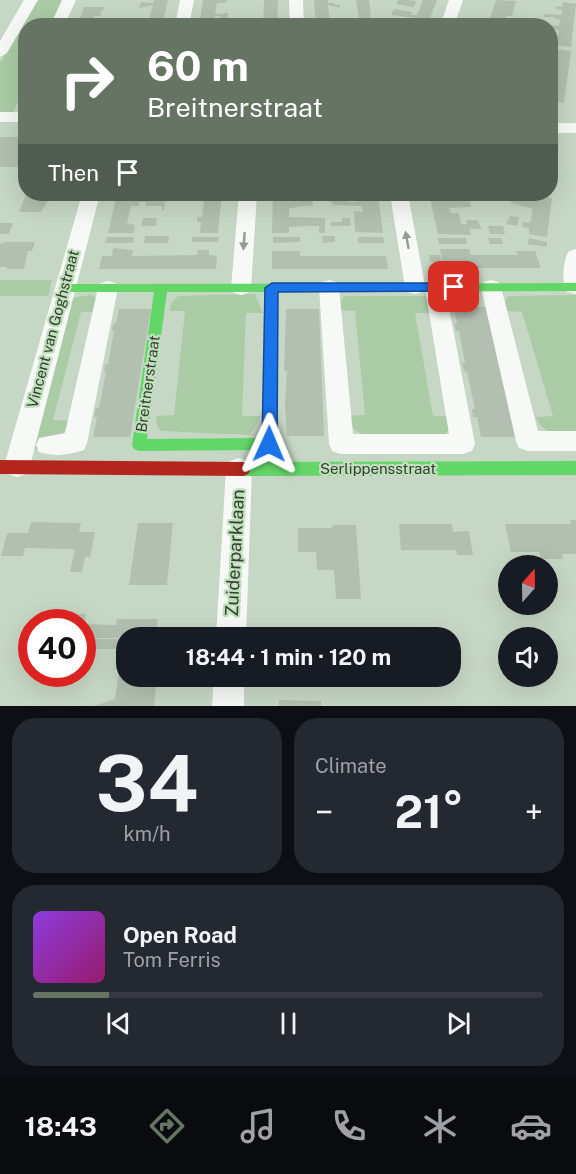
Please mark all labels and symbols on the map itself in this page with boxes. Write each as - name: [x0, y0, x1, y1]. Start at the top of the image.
- one-way arrow: [240, 231, 249, 250]
- one-way arrow: [402, 231, 411, 250]
- street label: Vincent van Goghstraat: [23, 248, 82, 410]
- pin: [428, 261, 479, 312]
- street label: Breitnerstraat: [132, 334, 163, 434]
- position arrow: [237, 412, 301, 476]
- street label: Serlippensstraat: [320, 460, 436, 477]
- street label: Zuiderparklaan: [221, 489, 248, 617]
- north arrow: [498, 555, 558, 615]
- speed limit sign: 40: [18, 609, 96, 687]

